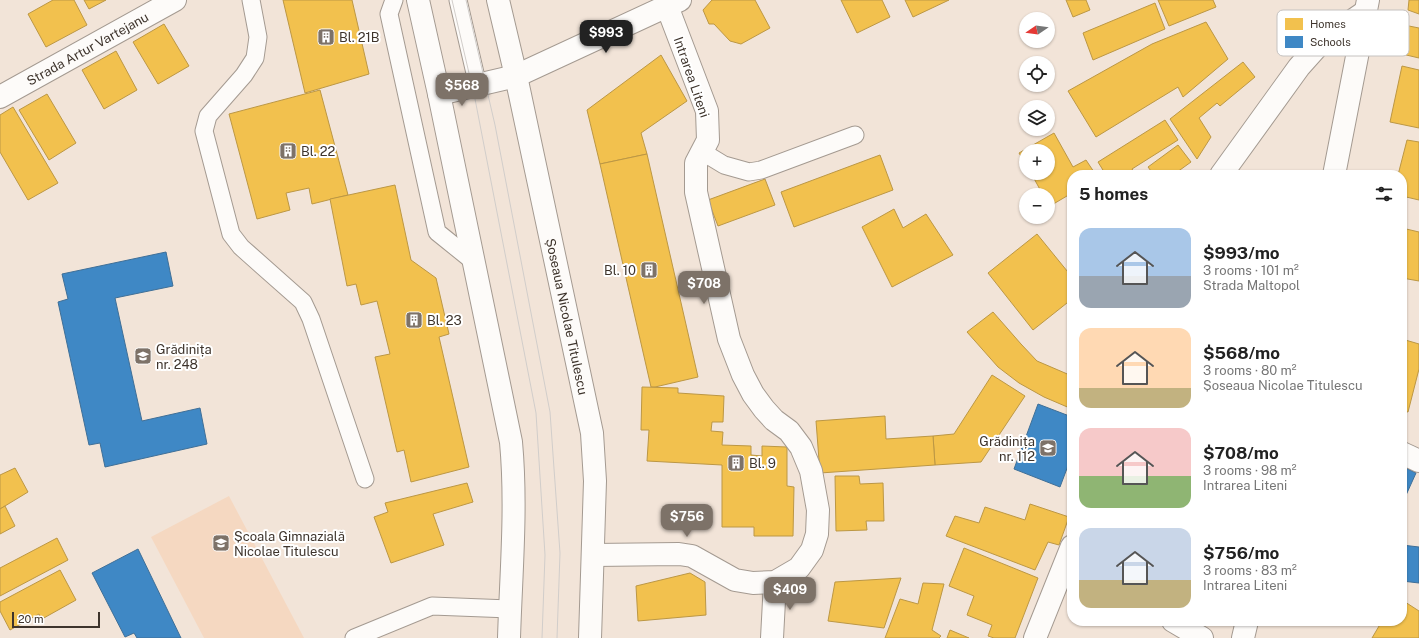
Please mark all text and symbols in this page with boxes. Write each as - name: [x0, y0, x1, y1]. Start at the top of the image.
- street label: Strada Artur Vartejanu: [24, 9, 151, 89]
- legend: [1277, 10, 1409, 56]
- north arrow: [1019, 12, 1055, 48]
- map controls: [1019, 12, 1055, 224]
- text: Homes: [1310, 18, 1346, 30]
- pin: $993: [582, 20, 630, 54]
- text: $993: [589, 25, 623, 40]
- building icon: Bl. 21B: [316, 27, 336, 47]
- place label: Bl. 21B: [339, 30, 379, 45]
- street label: Intrarea Liteni: [671, 35, 712, 119]
- text: Schools: [1310, 36, 1351, 48]
- button: locate: [1019, 56, 1055, 92]
- pin: $568: [438, 73, 486, 107]
- text: $568: [445, 78, 479, 93]
- button: layers: [1019, 100, 1055, 136]
- building icon: Bl. 22: [278, 141, 298, 161]
- place label: Bl. 22: [301, 144, 335, 159]
- button: +: [1019, 144, 1055, 180]
- icon: filters: [1373, 183, 1395, 205]
- text: 5 homes: [1079, 184, 1148, 204]
- button: −: [1019, 188, 1055, 224]
- street label: Șoseaua Nicolae Titulescu: [543, 237, 591, 396]
- text: $993/mo: [1203, 243, 1280, 263]
- icon: home: [1111, 244, 1159, 292]
- building icon: Bl. 10: [639, 260, 659, 280]
- place label: Bl. 10: [604, 263, 636, 278]
- text: 3 rooms · 101 m²: [1203, 263, 1299, 278]
- pin: $708: [680, 271, 728, 305]
- text: $708: [687, 276, 721, 291]
- text: Strada Maltopol: [1203, 278, 1300, 293]
- building icon: Bl. 23: [404, 310, 424, 330]
- place label: Bl. 23: [427, 313, 462, 328]
- place label: Grădinița nr. 248: [156, 342, 212, 372]
- text: $568/mo: [1203, 343, 1280, 363]
- icon: home: [1111, 344, 1159, 392]
- school or university icon: Grădinița nr. 248: [133, 346, 153, 366]
- text: 3 rooms · 80 m²: [1203, 363, 1296, 378]
- text: Șoseaua Nicolae Titulescu: [1203, 378, 1363, 393]
- place label: Grădinița nr. 112: [979, 434, 1035, 464]
- school or university icon: Grădinița nr. 112: [1038, 438, 1058, 458]
- text: $708/mo: [1203, 443, 1279, 463]
- icon: home: [1111, 444, 1159, 492]
- building icon: Bl. 9: [726, 453, 746, 473]
- place label: Bl. 9: [749, 456, 776, 471]
- text: 3 rooms · 98 m²: [1203, 463, 1297, 478]
- text: Intrarea Liteni: [1203, 478, 1287, 493]
- pin: $756: [663, 504, 711, 538]
- text: $756: [670, 509, 704, 524]
- place label: Școala Gimnazială Nicolae Titulescu: [234, 529, 345, 559]
- school or university icon: Școala Gimnazială Nicolae Titulescu: [211, 533, 231, 553]
- text: $756/mo: [1203, 543, 1279, 563]
- icon: home: [1111, 544, 1159, 592]
- text: 3 rooms · 83 m²: [1203, 563, 1297, 578]
- pin: $409: [766, 577, 814, 611]
- text: Intrarea Liteni: [1203, 578, 1287, 593]
- text: $409: [773, 582, 807, 597]
- scale bar: [12, 610, 100, 629]
- text: 20 m: [18, 613, 43, 625]

